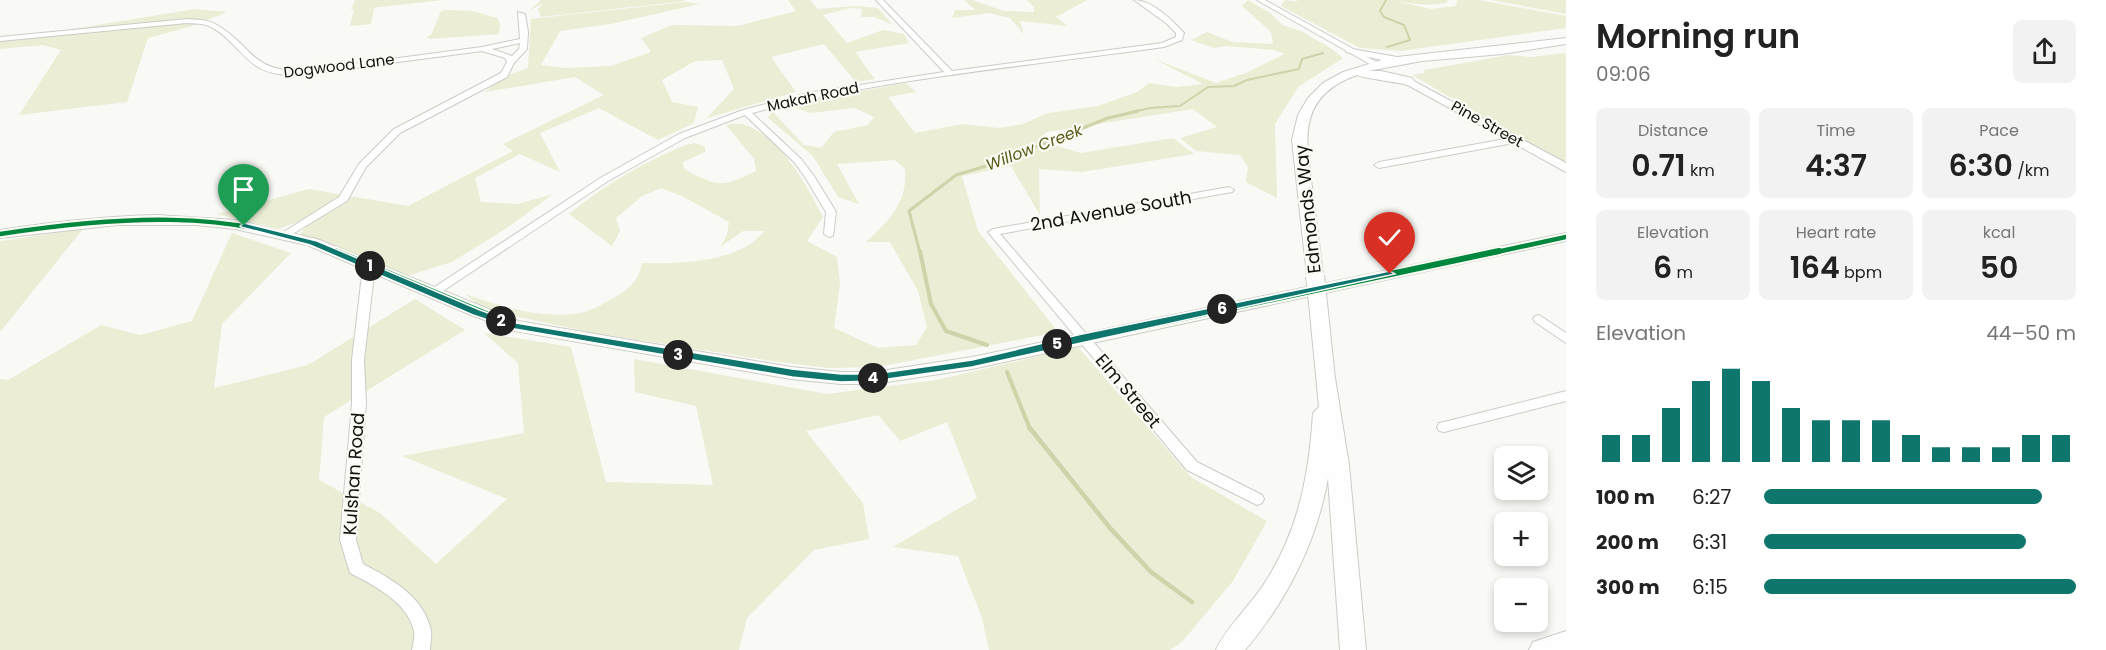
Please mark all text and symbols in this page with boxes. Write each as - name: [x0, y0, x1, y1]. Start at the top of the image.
- text: Morning run: [1596, 13, 1800, 60]
- button: share: [2013, 20, 2076, 83]
- street label: Dogwood Lane: [282, 48, 396, 83]
- text: 09:06: [1596, 60, 1651, 88]
- street label: Makah Road: [765, 77, 861, 117]
- street label: Pine Street: [1448, 95, 1527, 152]
- water label: Willow Creek: [982, 118, 1087, 176]
- text: Distance: [1638, 119, 1708, 142]
- text: Time: [1817, 119, 1856, 142]
- text: Pace: [1979, 119, 2019, 142]
- street label: Edmonds Way: [1288, 143, 1327, 275]
- text: 0.71: [1631, 144, 1686, 187]
- text: 4:37: [1805, 144, 1867, 187]
- text: 6:30: [1948, 144, 2013, 187]
- text: km: [1686, 159, 1715, 182]
- text: /km: [2013, 159, 2050, 182]
- pin: [218, 164, 269, 226]
- icon: arrive: [227, 173, 260, 206]
- street label: 2nd Avenue South: [1029, 184, 1193, 237]
- pin: [1364, 212, 1415, 274]
- icon: check: [1373, 221, 1406, 254]
- text: Elevation: [1637, 221, 1709, 244]
- text: Heart rate: [1796, 221, 1876, 244]
- text: kcal: [1983, 221, 2015, 244]
- text: 6: [1653, 246, 1672, 289]
- text: 164: [1790, 246, 1840, 289]
- text: 50: [1980, 246, 2018, 289]
- pin: 1: [355, 251, 385, 281]
- text: 1: [367, 254, 373, 277]
- text: m: [1672, 261, 1693, 284]
- text: bpm: [1840, 261, 1882, 284]
- pin: 6: [1207, 294, 1237, 324]
- text: 6: [1217, 297, 1227, 320]
- pin: 2: [486, 306, 516, 336]
- text: 2: [496, 309, 506, 332]
- text: Elevation: [1596, 319, 1686, 347]
- text: 44–50 m: [1986, 319, 2076, 347]
- pin: 5: [1042, 329, 1072, 359]
- text: 5: [1052, 332, 1062, 355]
- pin: 3: [663, 340, 693, 370]
- text: 3: [673, 343, 683, 366]
- street label: Elm Street: [1090, 348, 1167, 433]
- pin: 4: [858, 363, 888, 393]
- text: 4: [868, 366, 878, 389]
- street label: Kulshan Road: [337, 412, 370, 536]
- map controls: [1494, 446, 1548, 632]
- button: layers: [1494, 446, 1548, 500]
- text: 100 m: [1596, 483, 1655, 511]
- text: 6:27: [1692, 483, 1731, 511]
- button: +: [1494, 512, 1548, 566]
- text: 200 m: [1596, 528, 1659, 556]
- text: 6:31: [1692, 528, 1727, 556]
- text: 300 m: [1596, 573, 1660, 601]
- text: 6:15: [1692, 573, 1728, 601]
- button: −: [1494, 578, 1548, 632]

